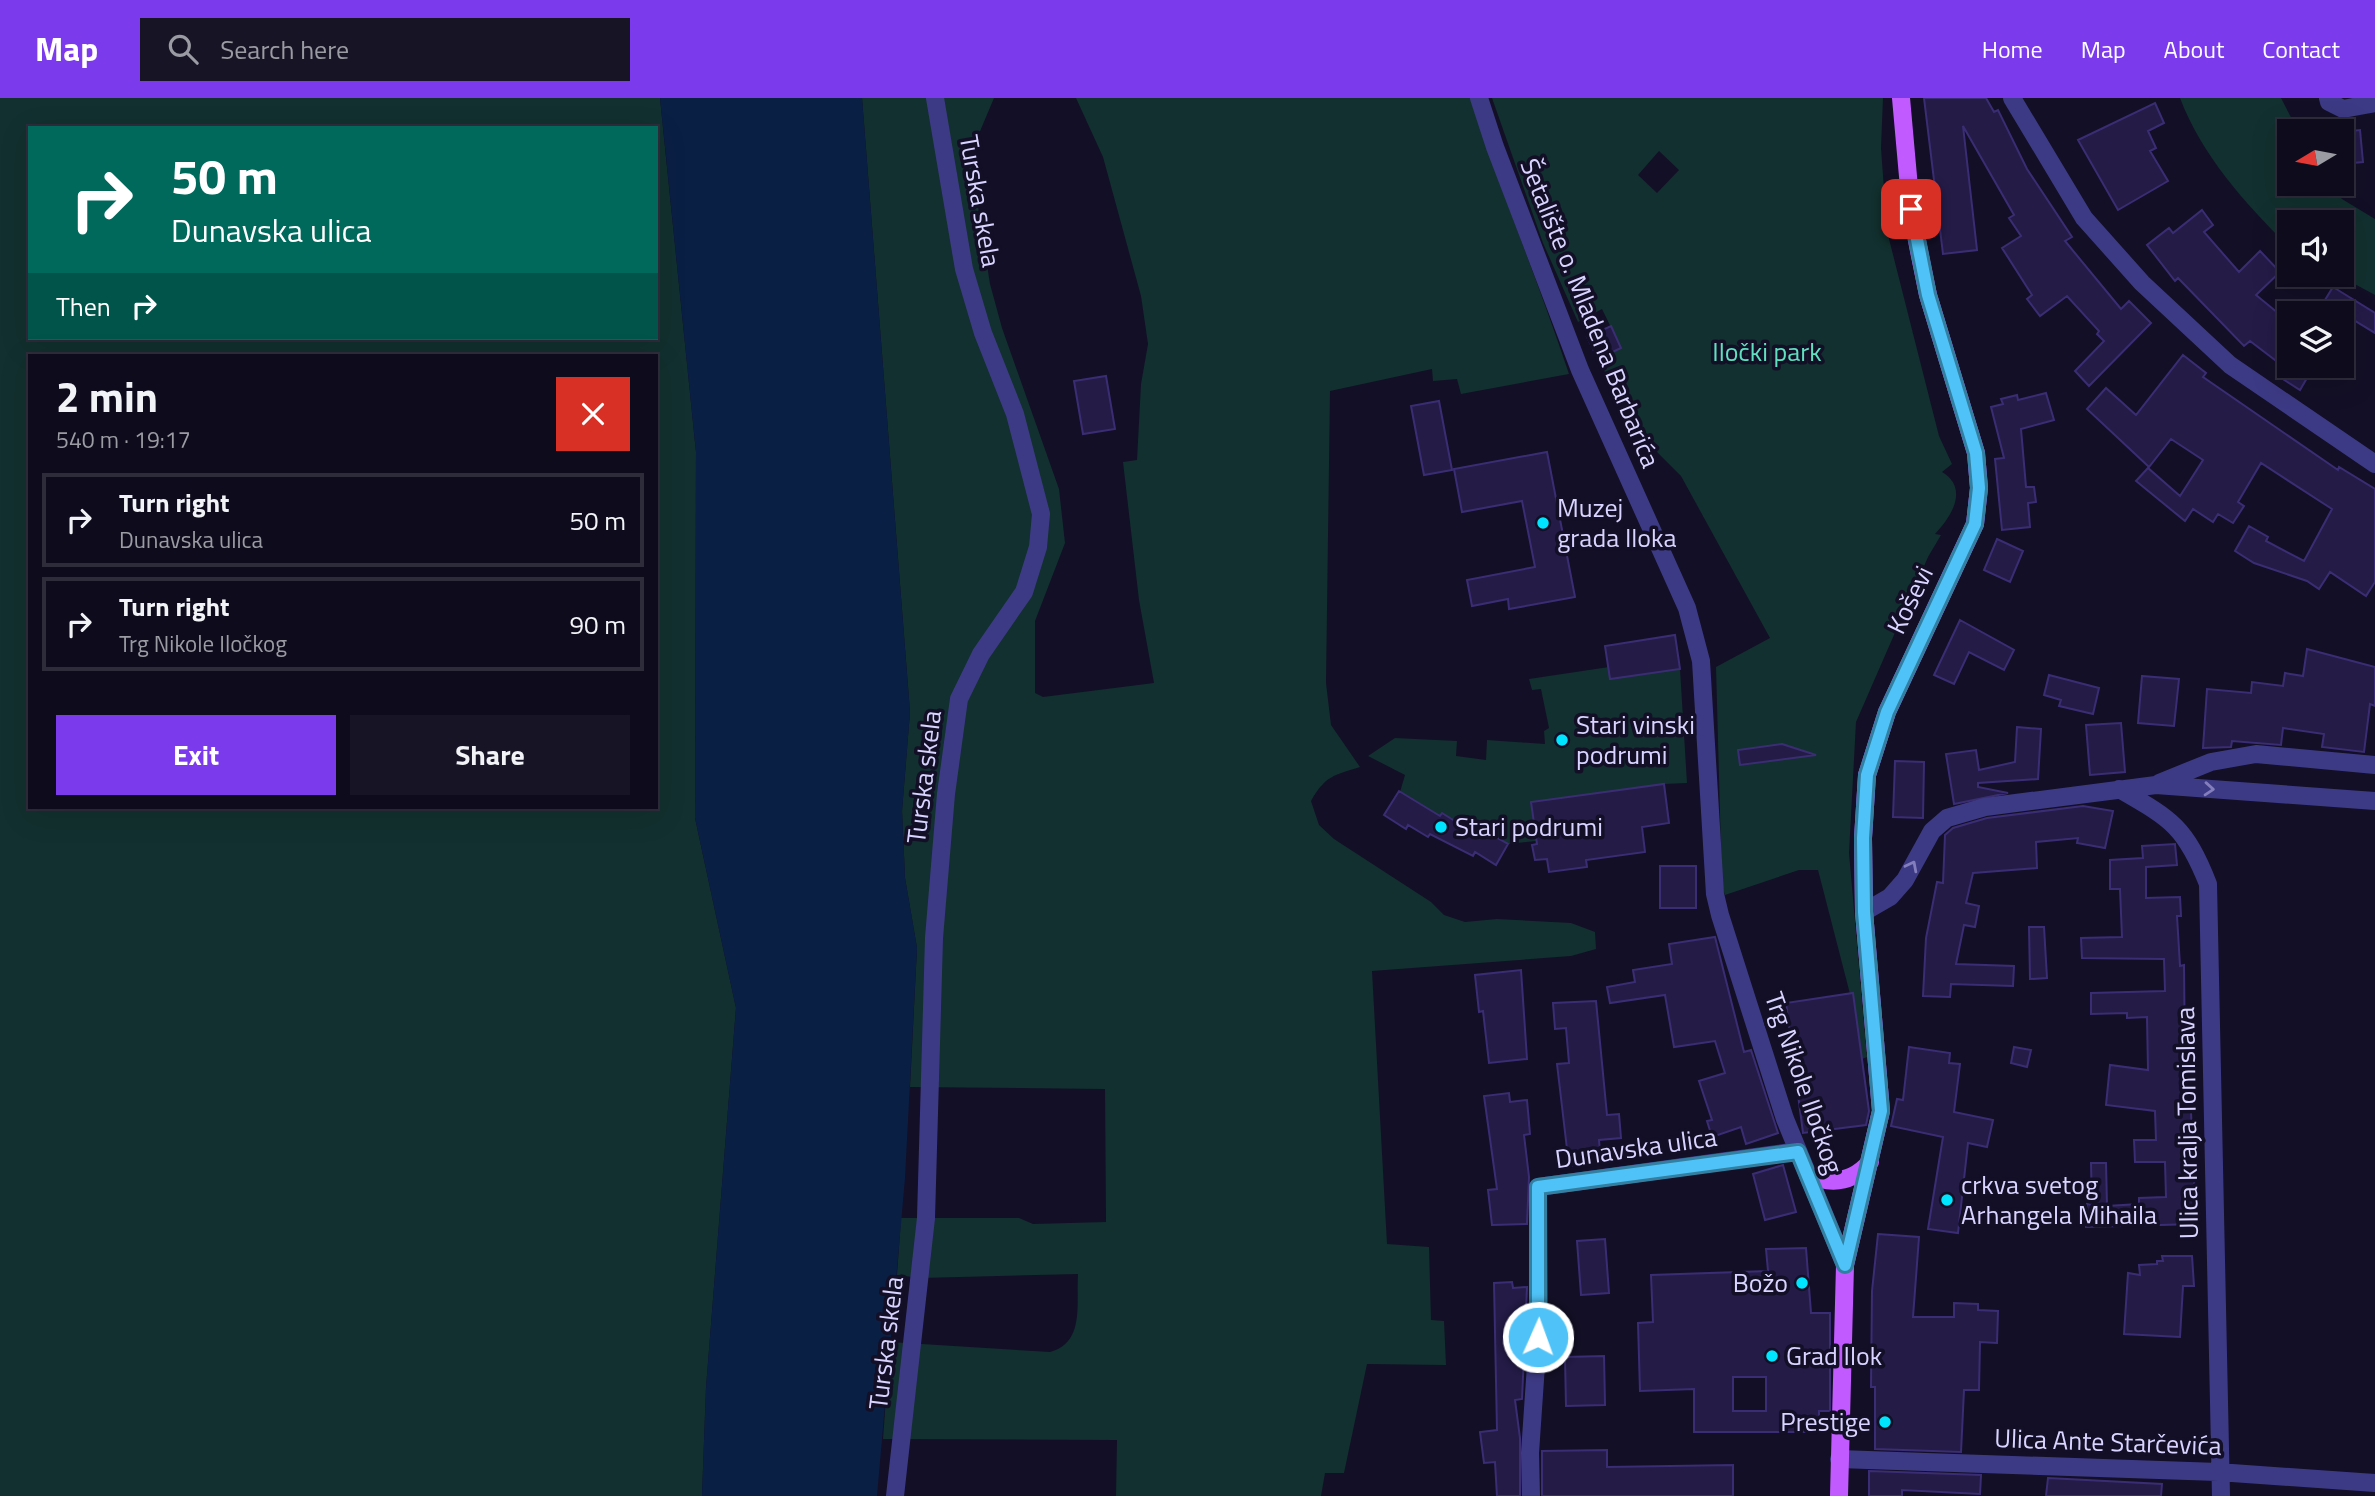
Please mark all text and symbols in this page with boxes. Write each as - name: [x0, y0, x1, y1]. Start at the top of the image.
- search box: [140, 18, 630, 81]
- text: Map: [35, 24, 98, 74]
- icon: search: [164, 30, 202, 68]
- text: Search here: [220, 30, 349, 69]
- text: Home: [1982, 31, 2043, 67]
- text: Map: [2081, 31, 2126, 67]
- text: About: [2164, 31, 2224, 67]
- text: Contact: [2262, 31, 2340, 67]
- north arrow: [2277, 119, 2354, 196]
- map controls: [2277, 119, 2354, 378]
- street label: Turska skela: [950, 132, 1011, 270]
- text: 50 m: [171, 138, 278, 213]
- street label: Šetalište o. Mladena Barbarića: [1511, 152, 1670, 473]
- icon: right: [56, 154, 147, 245]
- pin: [1881, 179, 1941, 239]
- icon: arrive: [1892, 190, 1930, 228]
- text: Dunavska ulica: [171, 206, 371, 254]
- button: sound: [2277, 210, 2354, 287]
- text: Then: [56, 287, 111, 326]
- icon: right: [125, 287, 163, 325]
- button: layers: [2277, 301, 2354, 378]
- park label: Iločki park: [1712, 332, 1822, 371]
- text: 2 min: [56, 364, 158, 428]
- button: close: [556, 377, 630, 451]
- text: 540 m · 19:17: [56, 422, 191, 457]
- text: Turn right: [119, 483, 230, 522]
- place label: Muzej grada Iloka: [1557, 488, 1676, 557]
- icon: right: [60, 501, 98, 539]
- text: 50 m: [569, 501, 626, 540]
- marker: Muzej grada Iloka: [1535, 515, 1551, 531]
- text: Dunavska ulica: [119, 522, 263, 557]
- street label: Koševi: [1876, 559, 1943, 640]
- text: Turn right: [119, 587, 230, 626]
- icon: right: [60, 605, 98, 643]
- text: 90 m: [569, 605, 626, 644]
- text: Trg Nikole Iločkog: [119, 626, 287, 661]
- place label: Stari vinski podrumi: [1576, 705, 1695, 774]
- street label: Turska skela: [896, 708, 951, 846]
- button: Exit: [56, 715, 336, 795]
- button: Share: [350, 715, 630, 795]
- marker: Stari vinski podrumi: [1554, 732, 1570, 748]
- one-way arrow: [2204, 781, 2215, 796]
- place label: Stari podrumi: [1455, 807, 1603, 846]
- marker: Stari podrumi: [1433, 819, 1449, 835]
- one-way arrow: [1903, 861, 1917, 873]
- street label: Trg Nikole Iločkog: [1755, 987, 1854, 1179]
- street label: Ulica kralja Tomislava: [2165, 1007, 2208, 1239]
- street label: Dunavska ulica: [1553, 1117, 1719, 1178]
- place label: crkva svetog Arhangela Mihaila: [1961, 1165, 2157, 1234]
- marker: crkva svetog Arhangela Mihaila: [1939, 1192, 1955, 1208]
- place label: Božo: [1733, 1263, 1788, 1302]
- street label: Turska skela: [858, 1274, 913, 1412]
- marker: Božo: [1794, 1275, 1810, 1291]
- position arrow: [1501, 1300, 1575, 1374]
- place label: Grad Ilok: [1786, 1336, 1882, 1375]
- marker: Grad Ilok: [1764, 1348, 1780, 1364]
- place label: Prestige: [1780, 1402, 1871, 1441]
- marker: Prestige: [1877, 1414, 1893, 1430]
- street label: Ulica Ante Starčevića: [1994, 1418, 2222, 1465]

